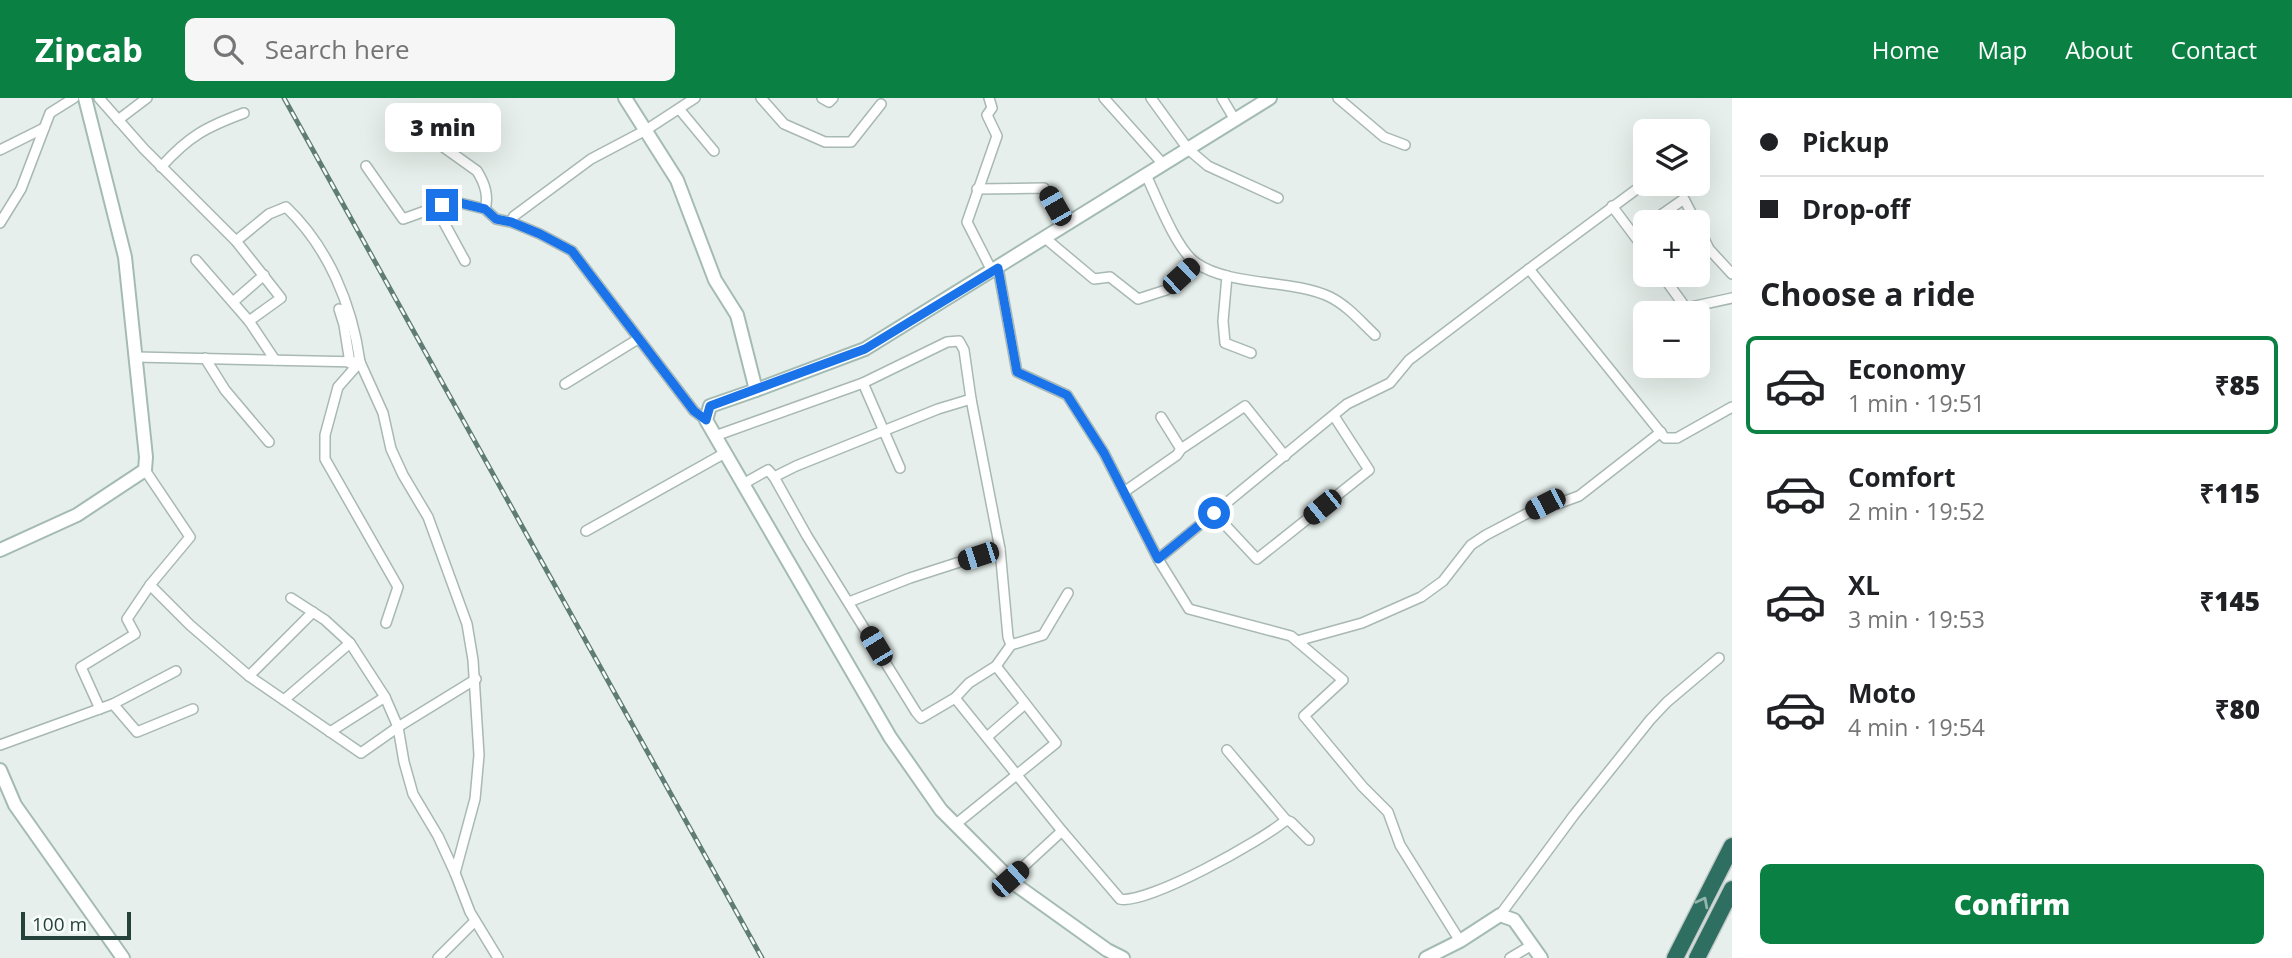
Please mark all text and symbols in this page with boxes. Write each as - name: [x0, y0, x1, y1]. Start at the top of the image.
- search box: [185, 18, 675, 81]
- text: Zipcab: [35, 27, 143, 72]
- icon: search: [209, 30, 247, 68]
- text: Search here: [265, 31, 410, 67]
- text: Home: [1872, 33, 1940, 66]
- text: Map: [1978, 33, 2027, 66]
- text: About: [2065, 33, 2133, 66]
- text: Contact: [2171, 33, 2257, 66]
- callout: 3 min: [384, 104, 500, 153]
- text: 3 min: [410, 111, 476, 143]
- map controls: [1633, 119, 1710, 378]
- button: layers: [1633, 119, 1710, 196]
- text: Pickup: [1802, 124, 1889, 160]
- car: [1036, 183, 1075, 229]
- route end: [426, 189, 458, 221]
- text: Drop-off: [1802, 191, 1910, 227]
- button: +: [1633, 210, 1710, 287]
- car: [1159, 254, 1204, 298]
- text: Choose a ride: [1760, 272, 1975, 315]
- button: −: [1633, 301, 1710, 378]
- text: Economy: [1848, 351, 1966, 387]
- icon: car: [1764, 354, 1827, 417]
- text: ₹85: [2215, 367, 2260, 403]
- text: 1 min · 19:51: [1848, 387, 1985, 419]
- text: Comfort: [1848, 459, 1955, 495]
- icon: car: [1764, 462, 1827, 525]
- text: ₹115: [2199, 475, 2260, 511]
- car: [1522, 485, 1569, 523]
- car: [1300, 486, 1345, 528]
- text: 2 min · 19:52: [1848, 495, 1985, 527]
- route start: [1198, 497, 1230, 529]
- car: [955, 540, 1002, 572]
- text: XL: [1848, 567, 1880, 603]
- icon: car: [1764, 570, 1827, 633]
- text: ₹145: [2199, 583, 2260, 619]
- text: 3 min · 19:53: [1848, 603, 1985, 635]
- car: [857, 623, 896, 669]
- text: Moto: [1848, 675, 1916, 711]
- icon: car: [1764, 678, 1827, 741]
- text: ₹80: [2215, 691, 2260, 727]
- text: 4 min · 19:54: [1848, 711, 1985, 743]
- car: [988, 857, 1033, 901]
- button: Confirm: [1760, 864, 2264, 944]
- one-way arrow: [1695, 897, 1709, 909]
- scale bar: [21, 909, 131, 941]
- text: 100 m: [32, 911, 87, 937]

